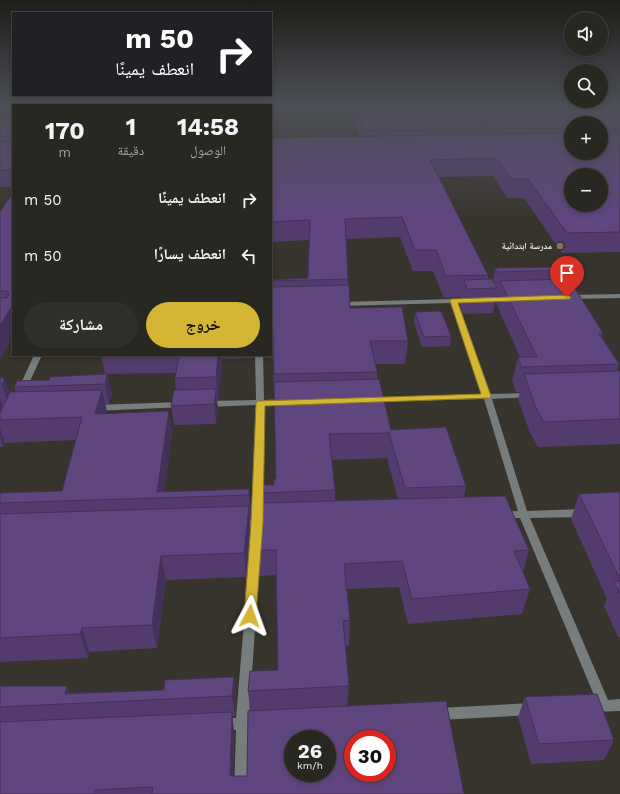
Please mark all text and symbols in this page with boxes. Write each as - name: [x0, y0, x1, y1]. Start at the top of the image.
- map controls: [564, 12, 608, 212]
- button: sound: [564, 12, 608, 56]
- text: 50 m: [125, 22, 194, 55]
- icon: right: [208, 28, 260, 80]
- text: انعطف يمينًا: [115, 58, 194, 79]
- button: search: [564, 64, 608, 108]
- text: 1: [126, 113, 136, 141]
- text: 14:58: [177, 113, 239, 141]
- button: +: [564, 116, 608, 160]
- text: 170: [45, 117, 85, 145]
- text: دقيقة: [118, 143, 144, 158]
- text: الوصول: [190, 143, 226, 158]
- text: m: [59, 145, 71, 160]
- button: −: [564, 168, 608, 212]
- text: انعطف يمينًا: [158, 189, 226, 207]
- icon: right: [238, 189, 260, 211]
- text: 50 m: [24, 191, 61, 209]
- place label: مدرسة ابتدائية: [502, 241, 552, 251]
- marker: مدرسة ابتدائية: [555, 241, 565, 251]
- text: انعطف يسارًا: [154, 245, 226, 263]
- icon: left: [238, 245, 260, 267]
- text: 50 m: [24, 247, 61, 265]
- pin: [550, 256, 584, 297]
- icon: arrive: [556, 262, 578, 284]
- button: مشاركة: [24, 302, 138, 348]
- button: خروج: [146, 302, 260, 348]
- position arrow: [229, 595, 271, 637]
- speed limit sign: 30: [344, 730, 396, 782]
- text: 26: [298, 739, 322, 763]
- text: km/h: [297, 760, 323, 771]

